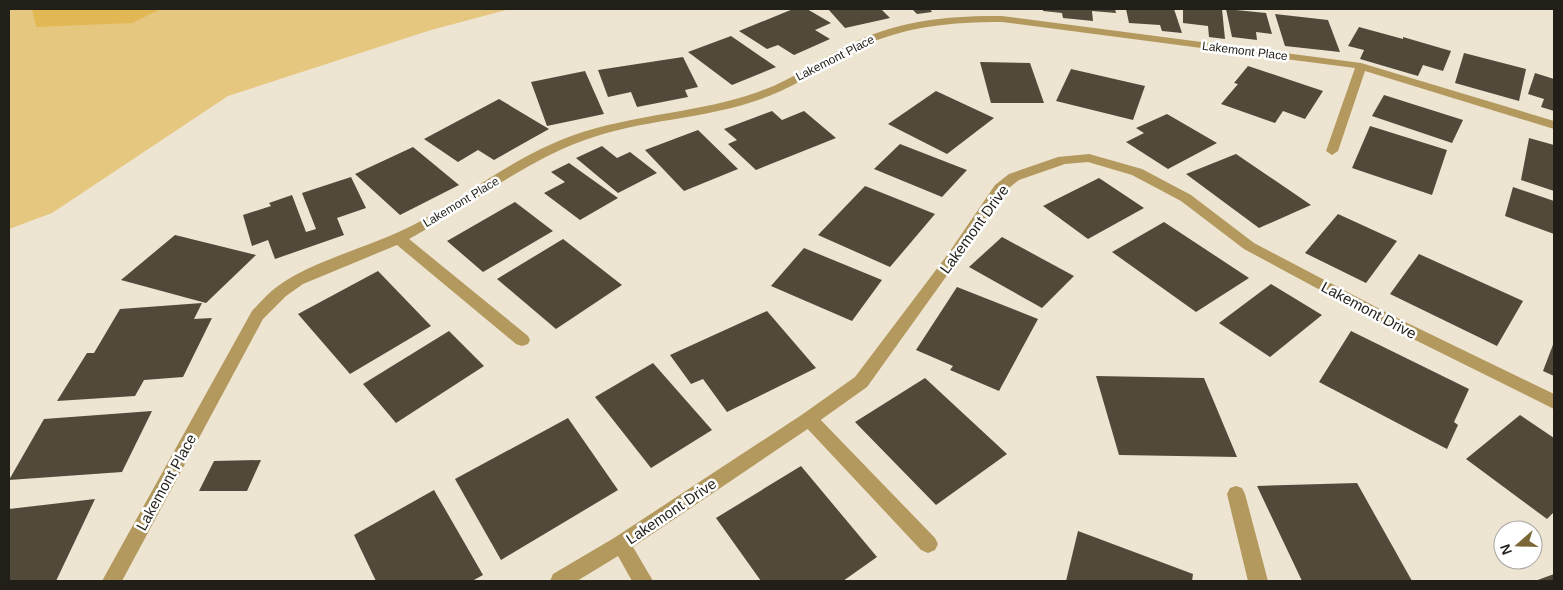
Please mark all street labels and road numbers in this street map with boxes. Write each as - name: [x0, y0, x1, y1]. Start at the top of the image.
- street label: Lakemont Place: [793, 32, 877, 84]
- street label: Lakemont Place: [1201, 39, 1289, 63]
- street label: Lakemont Place: [421, 174, 502, 230]
- street label: Lakemont Drive: [936, 182, 1012, 276]
- street label: Lakemont Drive: [1319, 278, 1419, 342]
- street label: Lakemont Place: [132, 431, 200, 533]
- street label: Lakemont Drive: [623, 475, 719, 547]

